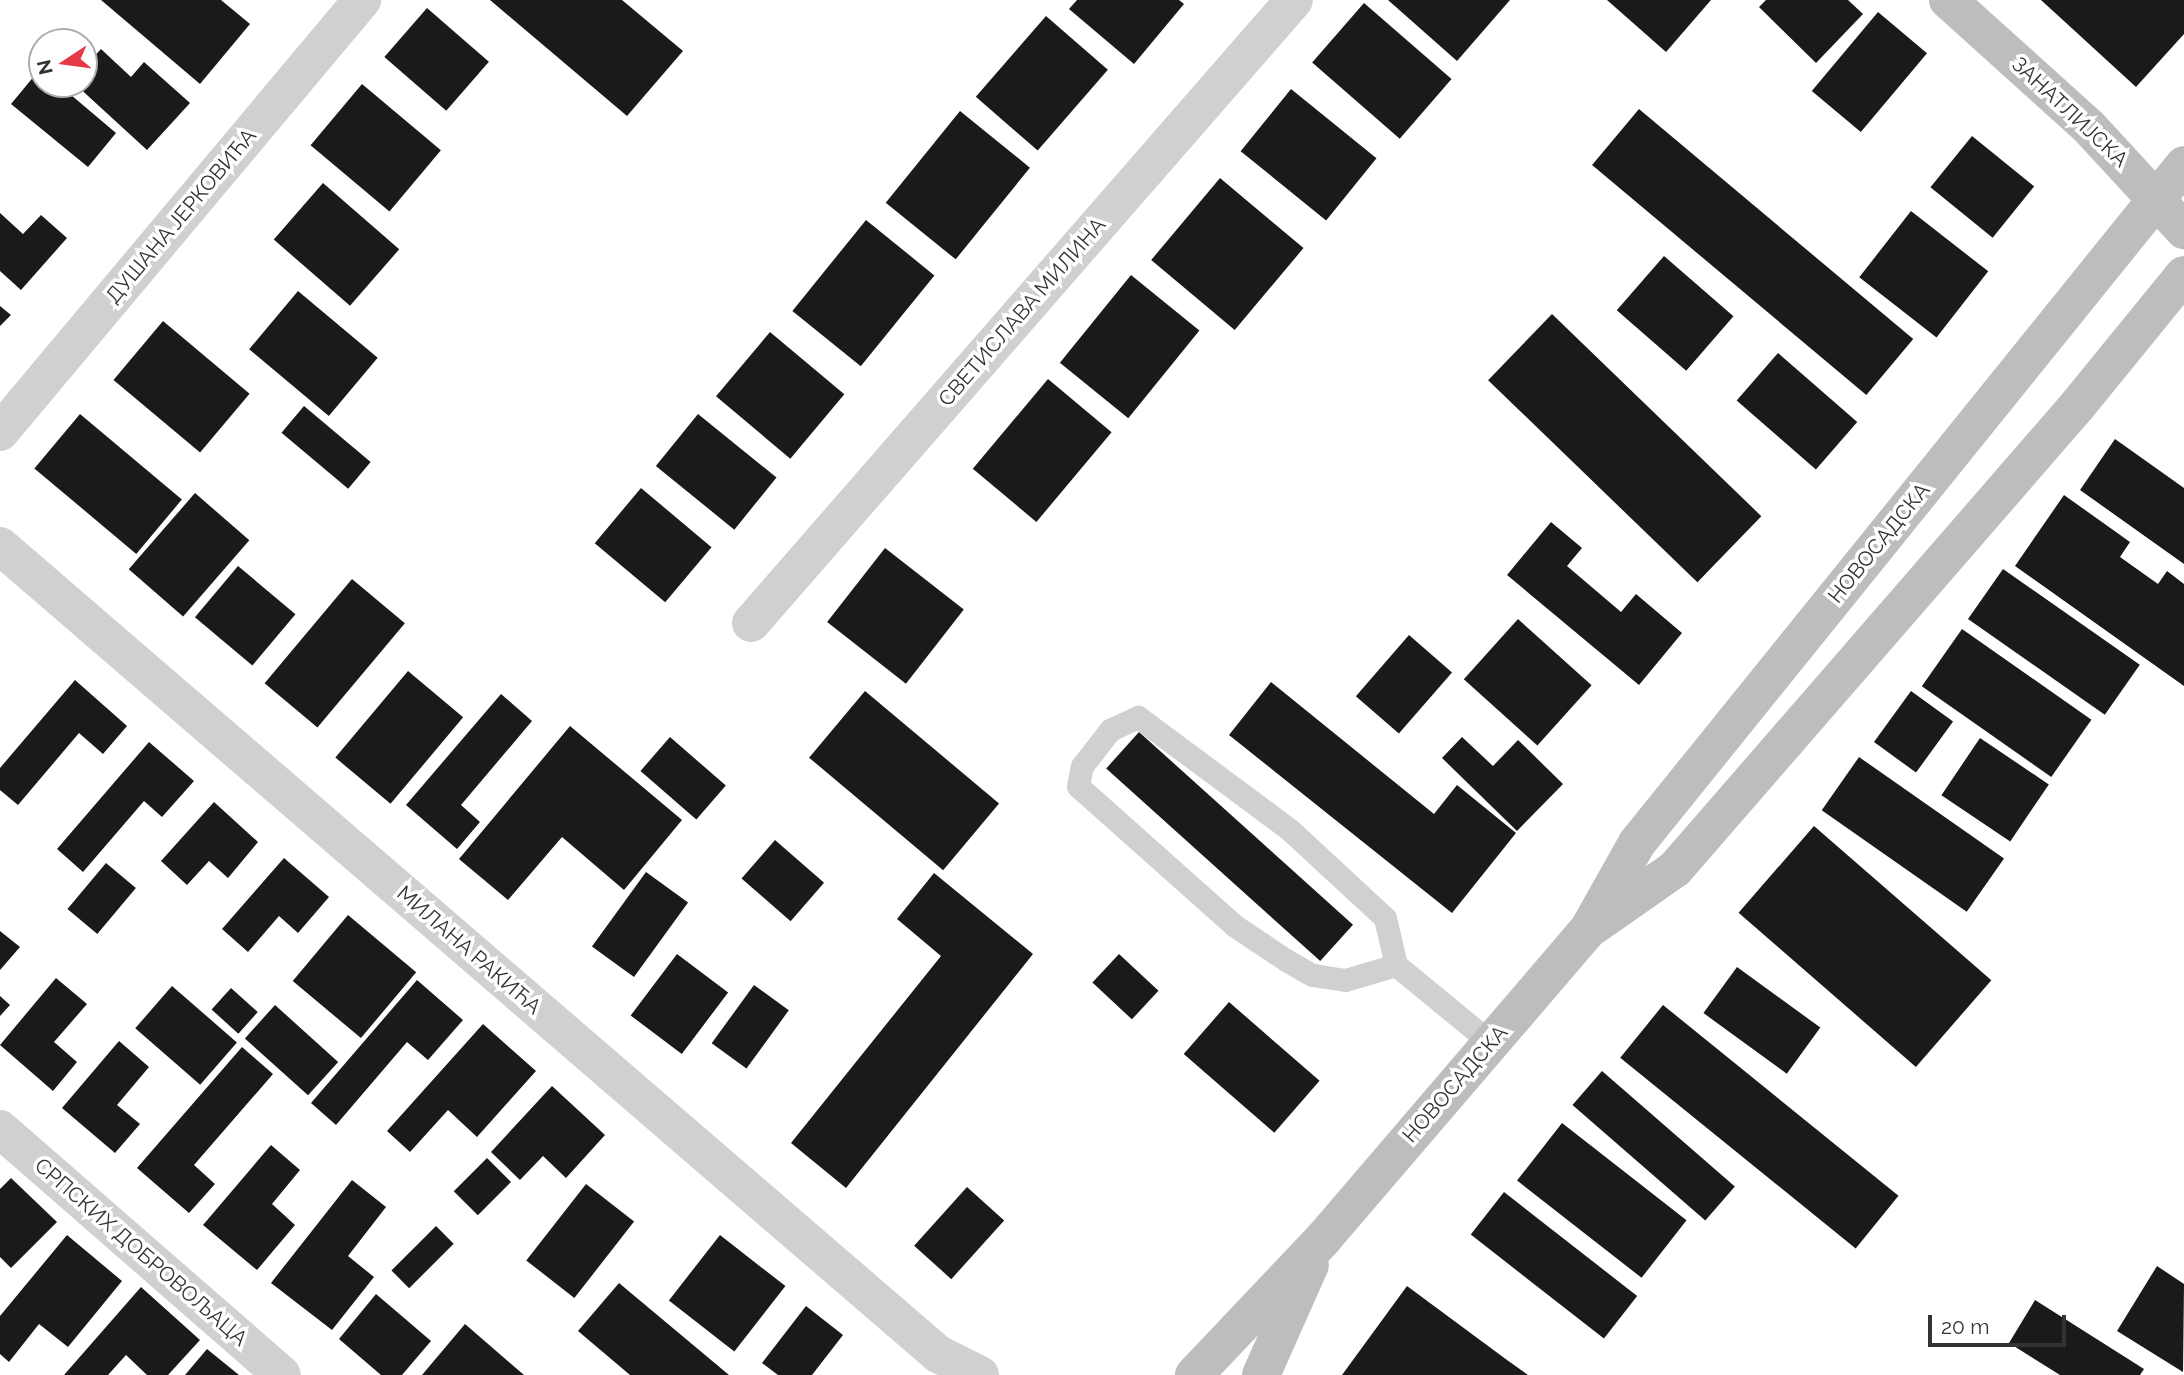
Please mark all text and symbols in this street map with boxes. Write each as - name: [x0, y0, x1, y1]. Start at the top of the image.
- north arrow: [28, 28, 98, 98]
- street label: ЗАНАТЛИЈСКА: [2007, 52, 2133, 172]
- text: N: [32, 58, 57, 77]
- street label: ДУШАНА ЈЕРКОВИЋА: [100, 123, 262, 309]
- street label: СВЕТИСЛАВА МИЛИНА: [933, 212, 1111, 412]
- street label: НОВОСАДСКА: [1823, 478, 1935, 608]
- street label: МИЛАНА РАКИЋА: [391, 880, 547, 1020]
- street label: НОВОСАДСКА: [1397, 1020, 1513, 1148]
- street label: СРПСКИХ ДОБРОВОЉАЦА: [30, 1153, 252, 1351]
- scale bar: [1932, 1302, 2070, 1346]
- text: 20 m: [1941, 1314, 1989, 1339]

